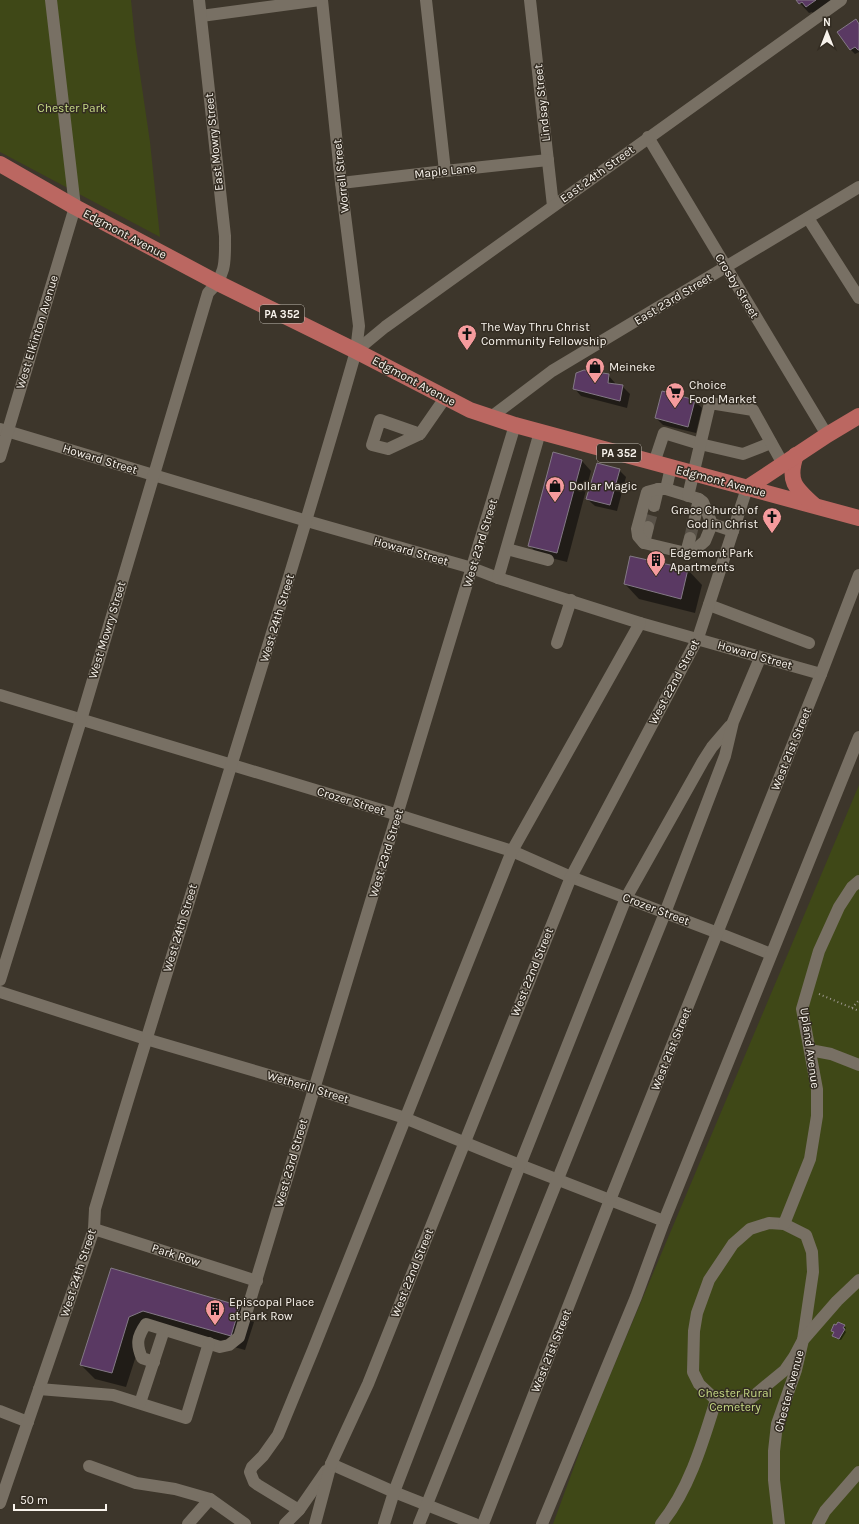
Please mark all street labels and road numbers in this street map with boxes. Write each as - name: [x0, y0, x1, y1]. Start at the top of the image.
- street label: Lindsay Street: [531, 63, 553, 142]
- street label: East Mowry Street: [202, 92, 226, 192]
- street label: Worrell Street: [330, 138, 352, 214]
- street label: East 24th Street: [557, 142, 637, 206]
- street label: Maple Lane: [414, 161, 476, 181]
- street label: Edgmont Avenue: [81, 206, 169, 262]
- street label: Crosby Street: [712, 251, 762, 321]
- street label: East 23rd Street: [632, 270, 715, 328]
- street label: West Elkinton Avenue: [13, 273, 61, 391]
- road number: PA 352: [260, 305, 304, 323]
- street label: Edgmont Avenue: [370, 353, 458, 409]
- street label: Howard Street: [61, 441, 139, 477]
- road number: PA 352: [597, 444, 641, 462]
- street label: Edgmont Avenue: [675, 462, 767, 500]
- street label: West 23rd Street: [460, 497, 500, 589]
- street label: Howard Street: [372, 534, 450, 568]
- street label: West 24th Street: [257, 572, 297, 664]
- street label: West Mowry Street: [85, 579, 129, 680]
- street label: West 22nd Street: [646, 637, 703, 727]
- street label: Howard Street: [716, 638, 794, 672]
- street label: West 21st Street: [768, 705, 814, 792]
- street label: Crozer Street: [315, 784, 387, 818]
- street label: West 23rd Street: [366, 807, 406, 899]
- street label: West 24th Street: [160, 882, 200, 974]
- street label: Crozer Street: [621, 890, 692, 928]
- street label: West 22nd Street: [508, 925, 556, 1018]
- street label: West 21st Street: [648, 1005, 694, 1092]
- street label: Upland Avenue: [797, 1007, 823, 1089]
- street label: Wetherill Street: [265, 1068, 351, 1106]
- street label: West 23rd Street: [272, 1117, 310, 1209]
- street label: West 22nd Street: [388, 1226, 436, 1319]
- street label: West 24th Street: [57, 1227, 99, 1319]
- street label: Park Row: [150, 1241, 202, 1269]
- street label: West 21st Street: [528, 1307, 574, 1394]
- street label: Chester Avenue: [771, 1348, 807, 1434]

